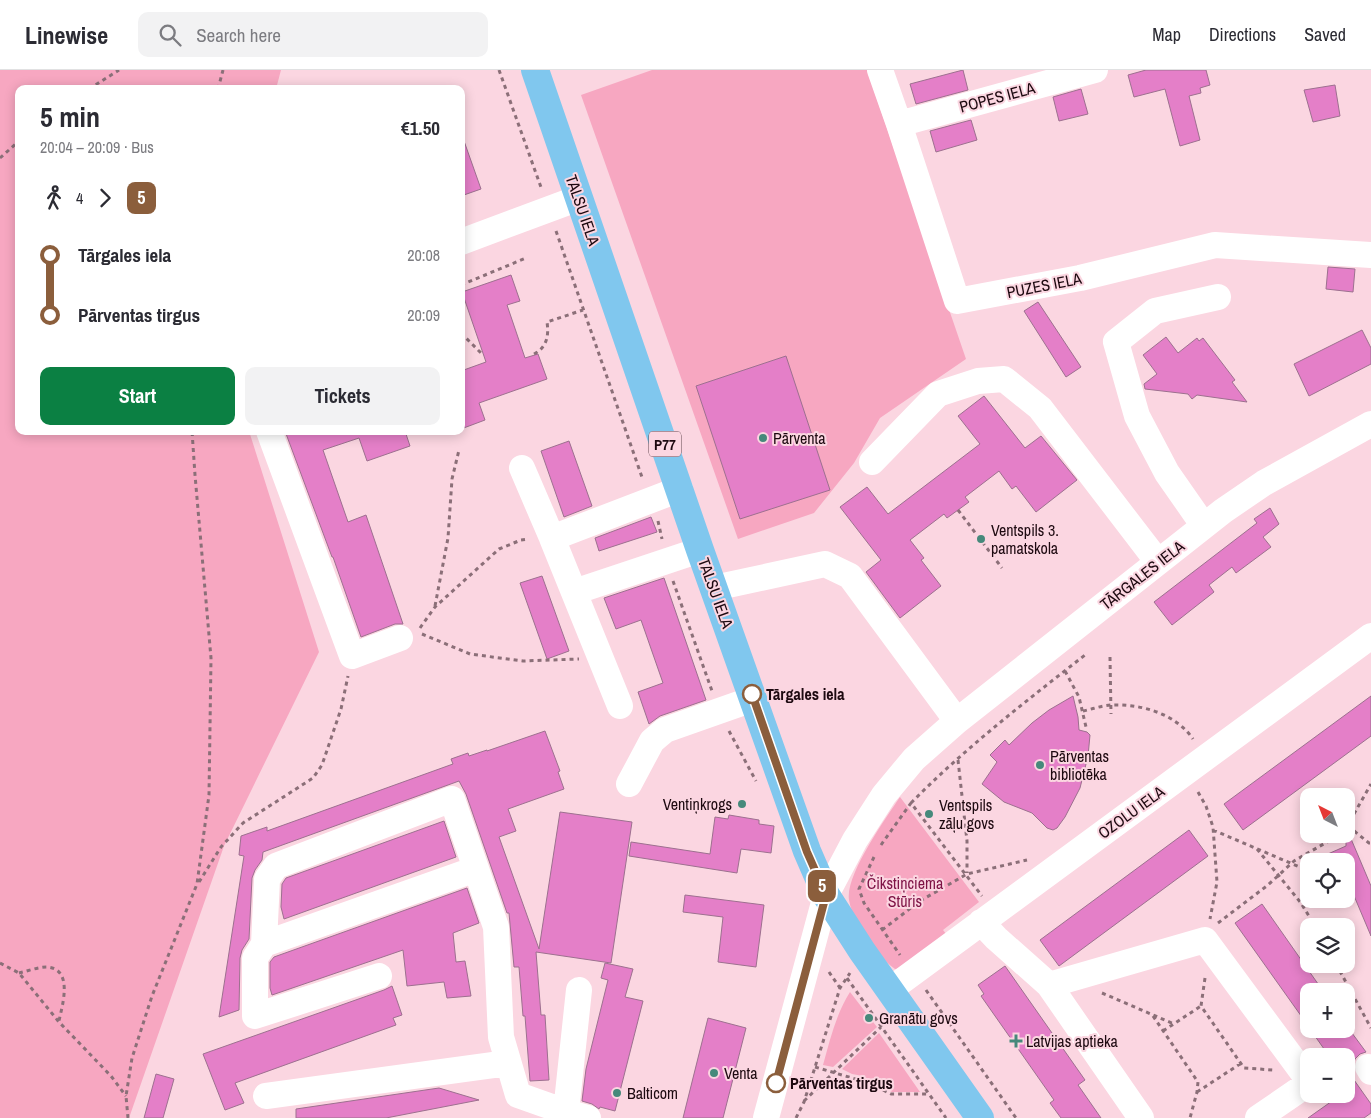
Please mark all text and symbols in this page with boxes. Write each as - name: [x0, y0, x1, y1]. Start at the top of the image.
- search box: [138, 12, 488, 57]
- text: Linewise: [25, 19, 108, 51]
- icon: search: [156, 21, 184, 49]
- text: Search here: [196, 22, 281, 48]
- text: Map: [1152, 22, 1181, 47]
- text: Directions: [1209, 22, 1276, 47]
- text: Saved: [1304, 22, 1346, 47]
- street label: POPES IELA: [957, 76, 1037, 118]
- text: 5 min: [40, 98, 100, 136]
- text: €1.50: [401, 115, 440, 141]
- text: 20:04 – 20:09 · Bus: [40, 136, 154, 158]
- street label: TALSU IELA: [561, 172, 605, 249]
- icon: walk: [40, 184, 68, 212]
- icon: forward: [91, 184, 119, 212]
- text: 5: [137, 185, 146, 210]
- text: 4: [76, 187, 83, 209]
- text: Tārgales iela: [78, 242, 171, 268]
- text: 20:08: [407, 244, 440, 266]
- street label: PUZES IELA: [1005, 267, 1084, 303]
- text: Pārventas tirgus: [78, 302, 200, 328]
- text: 20:09: [407, 304, 440, 326]
- button: Start: [40, 367, 235, 425]
- button: Tickets: [245, 367, 440, 425]
- place label: Pārventa: [773, 427, 826, 449]
- road number: P77: [649, 432, 681, 456]
- marker: Pārventa: [757, 432, 769, 444]
- place label: Ventspils 3. pamatskola: [991, 519, 1059, 559]
- marker: Ventspils 3. pamatskola: [975, 533, 987, 545]
- street label: TĀRGALES IELA: [1095, 535, 1189, 615]
- street label: TALSU IELA: [693, 555, 739, 631]
- place label: Tārgales iela: [766, 683, 845, 705]
- marker: Tārgales iela: [742, 684, 762, 704]
- place label: Pārventas bibliotēka: [1050, 745, 1109, 785]
- marker: Pārventas bibliotēka: [1034, 759, 1046, 771]
- street label: OZOLU IELA: [1093, 780, 1169, 844]
- north arrow: [1300, 788, 1355, 842]
- map controls: [1300, 788, 1355, 1103]
- place label: Ventiņkrogs: [663, 793, 732, 815]
- place label: Ventspils zāļu govs: [939, 794, 994, 834]
- marker: Ventiņkrogs: [736, 798, 748, 810]
- marker: Ventspils zāļu govs: [923, 808, 935, 820]
- button: locate: [1300, 853, 1355, 908]
- line badge: 5: [806, 870, 838, 902]
- park label: Čikstiņciema Stūris: [867, 872, 944, 912]
- text: 5: [818, 873, 826, 898]
- button: layers: [1300, 918, 1355, 973]
- button: +: [1300, 983, 1355, 1038]
- place label: Granātu govs: [879, 1007, 958, 1029]
- marker: Granātu govs: [863, 1012, 875, 1024]
- place label: Latvijas aptieka: [1026, 1030, 1119, 1052]
- marker: Latvijas aptieka: [1010, 1035, 1022, 1047]
- button: −: [1300, 1048, 1355, 1103]
- place label: Venta: [724, 1062, 758, 1084]
- marker: Venta: [708, 1067, 720, 1079]
- place label: Pārventas tirgus: [790, 1072, 893, 1094]
- marker: Pārventas tirgus: [766, 1073, 786, 1093]
- place label: Balticom: [627, 1082, 678, 1104]
- marker: Balticom: [611, 1087, 623, 1099]

